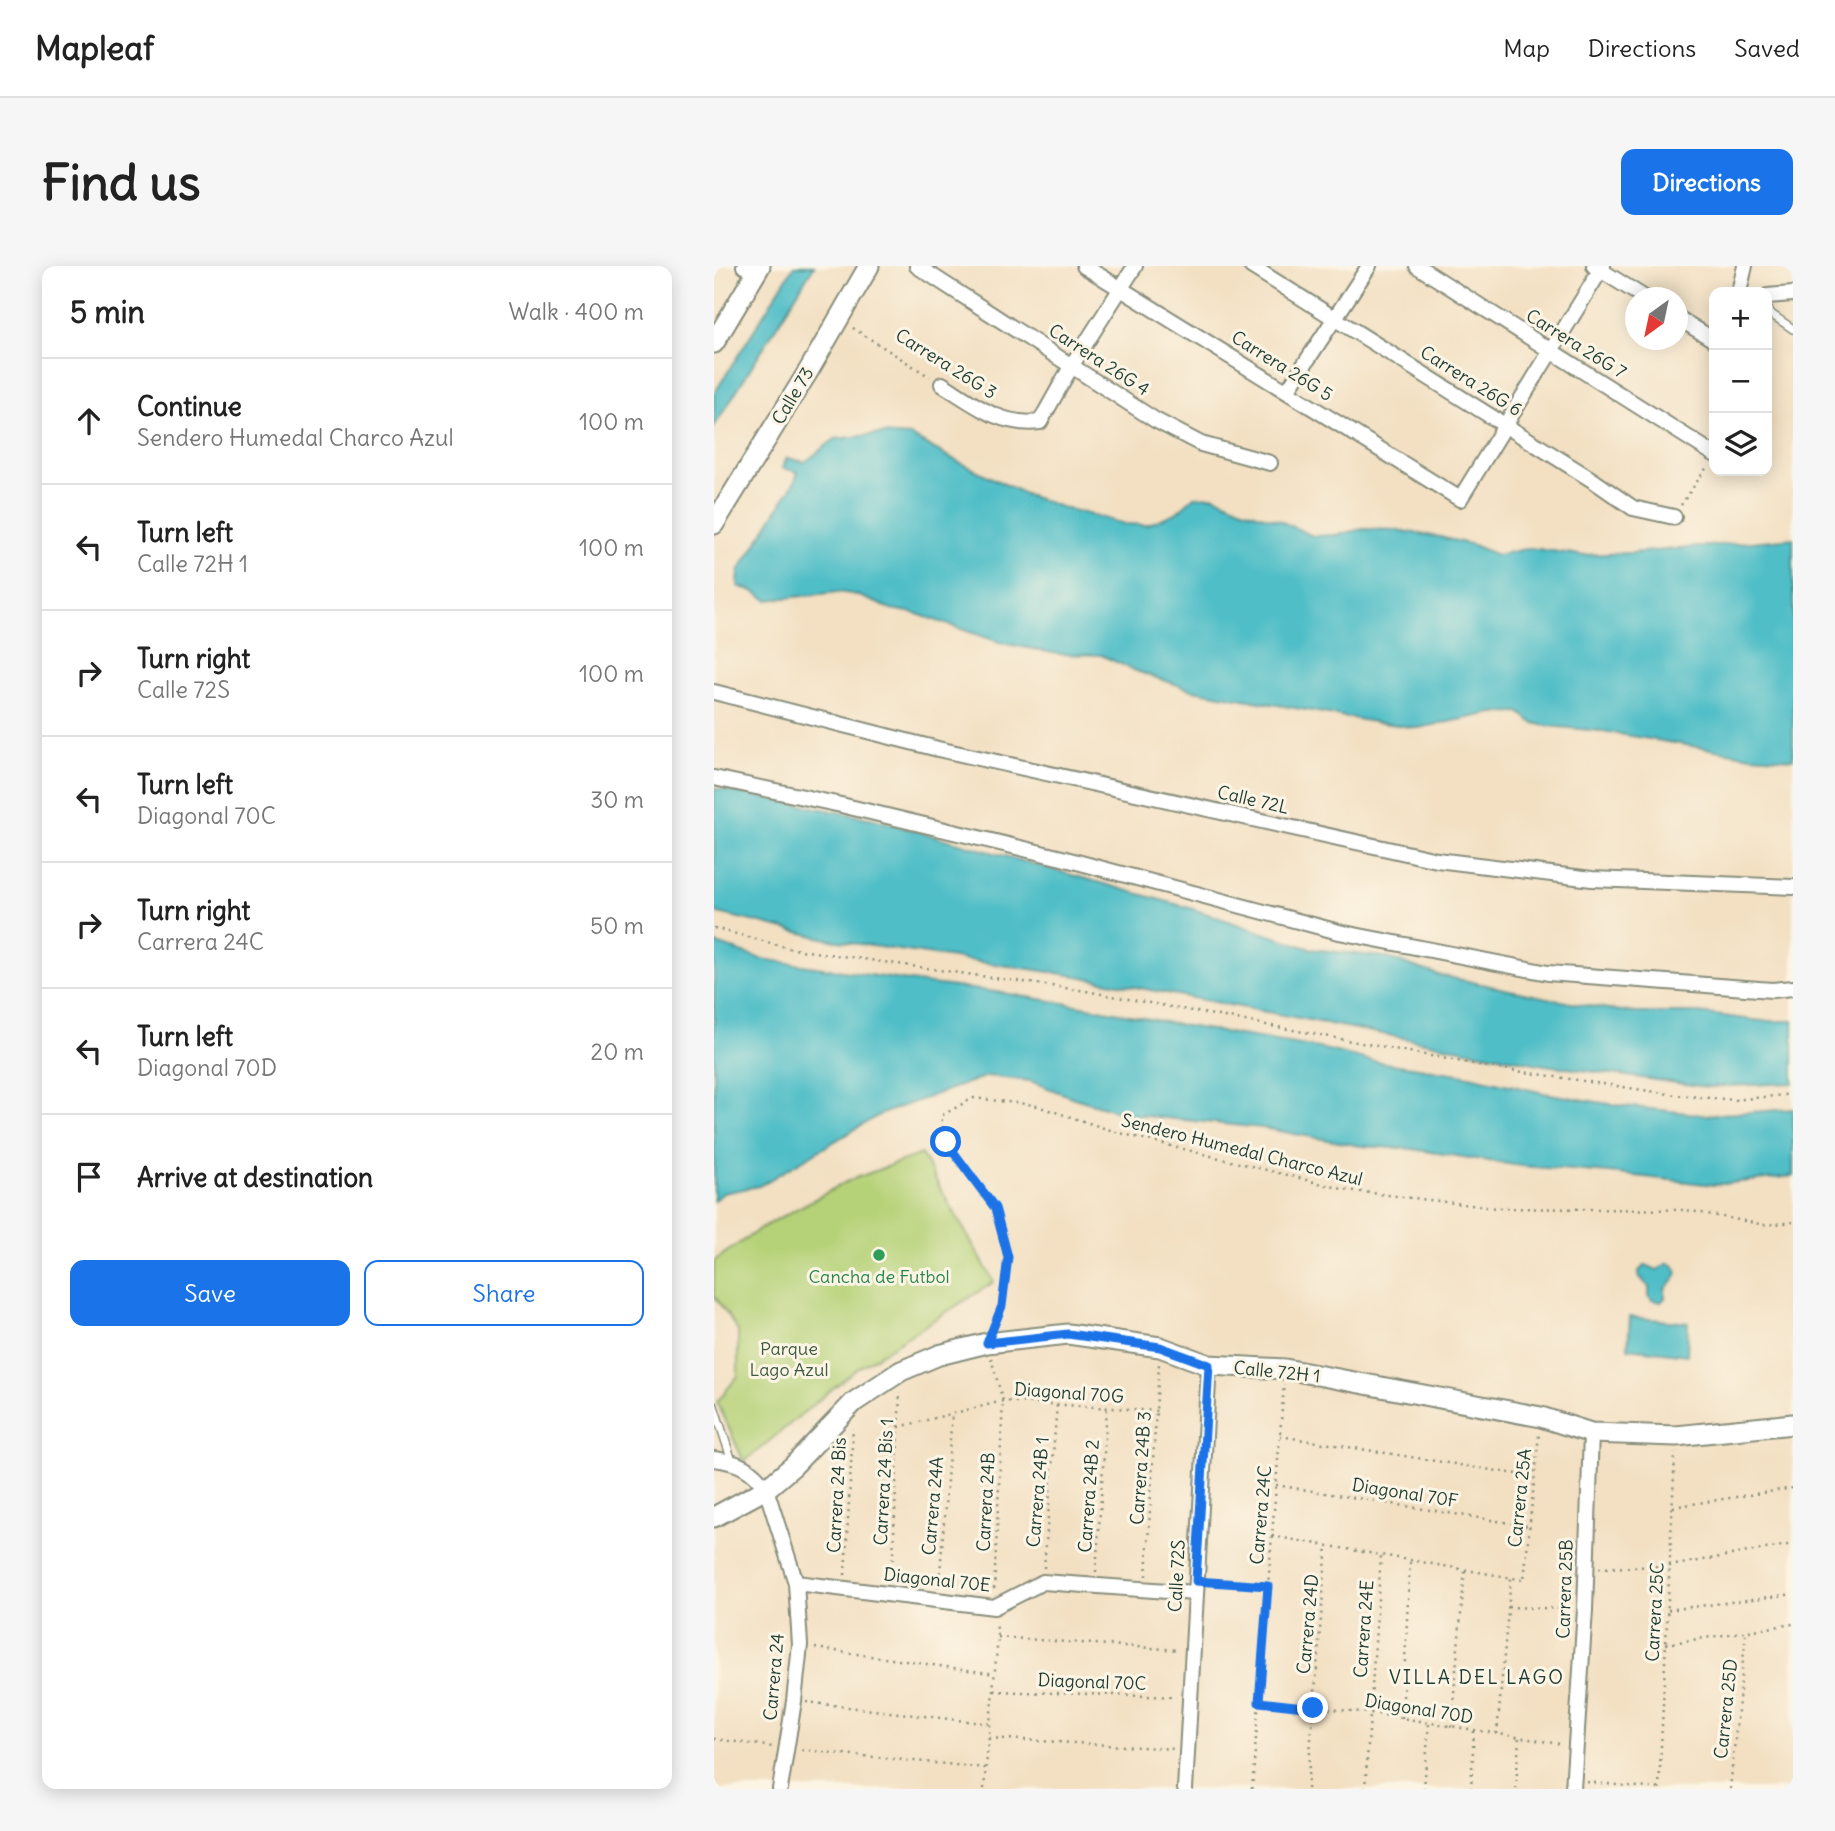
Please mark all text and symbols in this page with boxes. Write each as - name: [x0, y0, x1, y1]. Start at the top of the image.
- text: Mapleaf: [35, 27, 154, 69]
- text: Map: [1503, 33, 1550, 63]
- text: Directions: [1588, 33, 1696, 63]
- text: Saved: [1734, 33, 1800, 63]
- button: Directions: [1621, 149, 1793, 215]
- text: Find us: [42, 152, 200, 213]
- north arrow: [1625, 287, 1688, 350]
- map controls: [1709, 287, 1772, 476]
- button: +: [1709, 287, 1772, 350]
- text: 5 min: [70, 293, 145, 331]
- text: Walk · 400 m: [509, 297, 644, 326]
- street label: Carrera 26G 7: [1522, 304, 1631, 384]
- street label: Carrera 26G 4: [1045, 318, 1154, 401]
- street label: Carrera 26G 3: [891, 323, 1001, 404]
- street label: Carrera 26G 5: [1227, 325, 1337, 406]
- street label: Carrera 26G 6: [1416, 340, 1526, 421]
- button: −: [1709, 350, 1772, 413]
- street label: Calle 73: [766, 363, 819, 429]
- text: Continue: [137, 390, 242, 423]
- icon: ahead: [70, 402, 108, 440]
- text: 100 m: [579, 407, 644, 436]
- button: layers: [1709, 413, 1772, 476]
- text: Sendero Humedal Charco Azul: [137, 423, 454, 452]
- text: Turn left: [137, 516, 233, 549]
- icon: left: [70, 528, 108, 566]
- text: 100 m: [579, 533, 644, 562]
- text: Calle 72H 1: [137, 549, 248, 578]
- text: Turn right: [137, 642, 250, 675]
- icon: right: [70, 654, 108, 692]
- text: 100 m: [579, 659, 644, 688]
- text: Calle 72S: [137, 675, 230, 704]
- text: Turn left: [137, 768, 233, 801]
- icon: left: [70, 780, 108, 818]
- street label: Calle 72L: [1215, 780, 1291, 819]
- text: 30 m: [590, 785, 644, 814]
- text: Diagonal 70C: [137, 801, 276, 830]
- text: Turn right: [137, 894, 250, 927]
- icon: right: [70, 906, 108, 944]
- text: 50 m: [590, 911, 644, 940]
- text: Carrera 24C: [137, 927, 264, 956]
- text: Turn left: [137, 1020, 233, 1053]
- icon: left: [70, 1032, 108, 1070]
- text: 20 m: [591, 1037, 644, 1066]
- text: Diagonal 70D: [137, 1053, 277, 1082]
- street label: Sendero Humedal Charco Azul: [1119, 1108, 1365, 1191]
- route start: [930, 1126, 961, 1157]
- icon: arrive: [70, 1158, 108, 1196]
- text: Arrive at destination: [137, 1161, 373, 1194]
- marker: Cancha de Futbol: [871, 1247, 887, 1263]
- button: Save: [70, 1260, 350, 1326]
- button: Share: [364, 1260, 644, 1326]
- place label: Cancha de Futbol: [808, 1265, 950, 1288]
- park label: Parque Lago Azul: [749, 1337, 829, 1381]
- street label: Calle 72H 1: [1233, 1356, 1322, 1387]
- street label: Diagonal 70G: [1013, 1377, 1125, 1408]
- street label: Carrera 24B 3: [1125, 1410, 1156, 1526]
- street label: Carrera 24 Bis 1: [869, 1418, 898, 1546]
- street label: Carrera 24B 1: [1021, 1436, 1054, 1548]
- street label: Carrera 24 Bis: [822, 1437, 851, 1553]
- street label: Carrera 24B 2: [1073, 1438, 1104, 1553]
- street label: Carrera 25A: [1503, 1447, 1536, 1549]
- street label: Carrera 24B: [971, 1452, 1000, 1552]
- street label: Carrera 24A: [917, 1456, 948, 1556]
- street label: Carrera 24C: [1245, 1464, 1276, 1565]
- street label: Diagonal 70F: [1350, 1473, 1460, 1512]
- street label: Calle 72S: [1163, 1539, 1190, 1613]
- street label: Carrera 25B: [1551, 1539, 1578, 1639]
- street label: Carrera 25C: [1640, 1561, 1669, 1662]
- street label: Diagonal 70E: [882, 1562, 992, 1597]
- street label: Carrera 24D: [1292, 1573, 1323, 1675]
- street label: Carrera 24E: [1349, 1579, 1378, 1679]
- street label: Carrera 24: [758, 1632, 789, 1722]
- street label: Carrera 25D: [1709, 1658, 1742, 1760]
- district label: VILLA DEL LAGO: [1389, 1665, 1565, 1689]
- street label: Diagonal 70C: [1037, 1668, 1147, 1695]
- street label: Diagonal 70D: [1363, 1689, 1475, 1728]
- route end: [1297, 1692, 1328, 1723]

